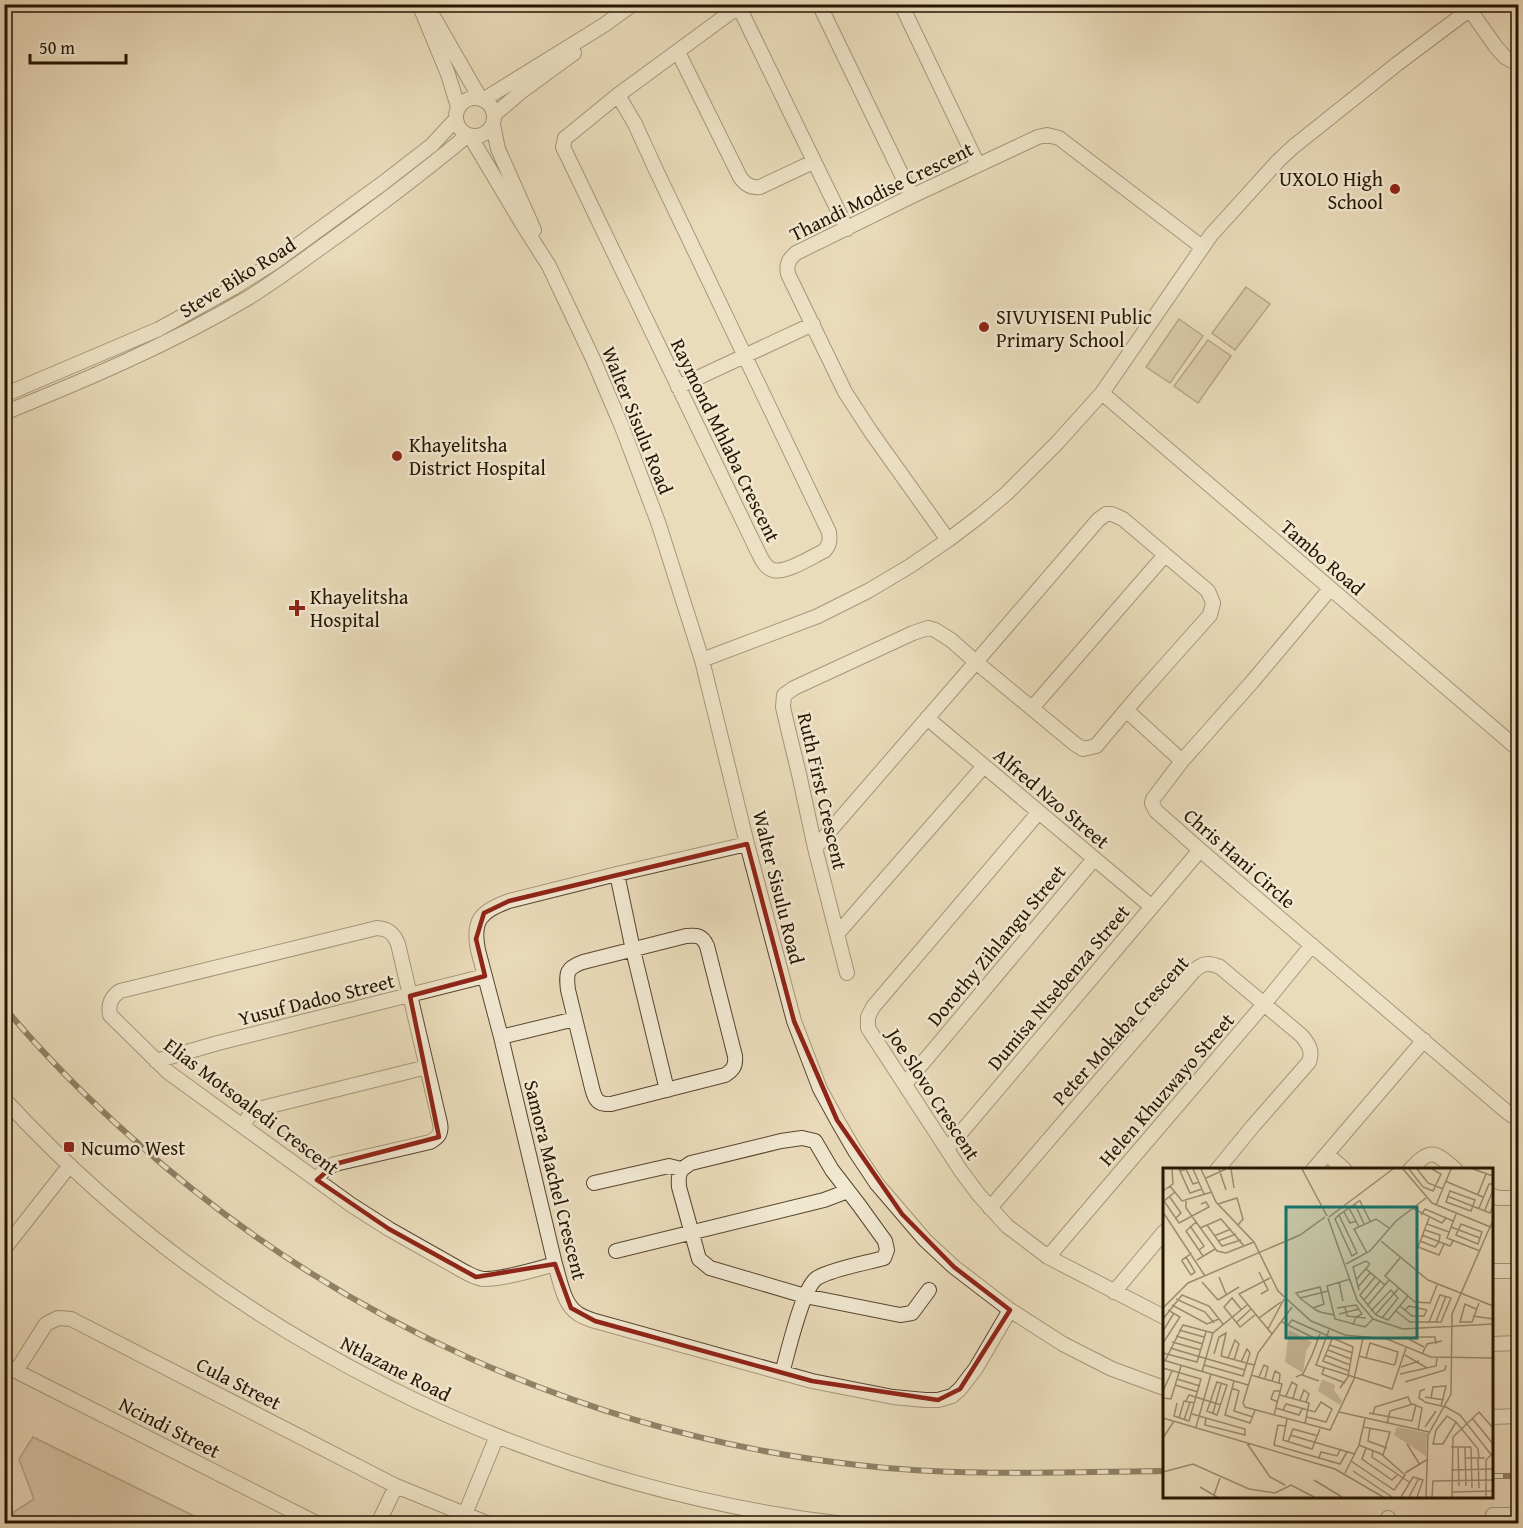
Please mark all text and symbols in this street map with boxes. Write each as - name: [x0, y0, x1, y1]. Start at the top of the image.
- scale bar: [30, 27, 126, 65]
- text: 50 m: [39, 34, 75, 61]
- street label: Thandi Modise Crescent: [784, 134, 978, 248]
- place label: UXOLO High School: [1279, 164, 1383, 216]
- marker: UXOLO High School: [1388, 182, 1402, 196]
- street label: Steve Biko Road: [173, 229, 301, 324]
- place label: SIVUYISENI Public Primary School: [996, 302, 1152, 354]
- marker: SIVUYISENI Public Primary School: [977, 320, 991, 334]
- street label: Raymond Mhlaba Crescent: [664, 333, 788, 547]
- street label: Walter Sisulu Road: [595, 342, 681, 499]
- place label: Khayelitsha District Hospital: [409, 430, 546, 482]
- marker: Khayelitsha District Hospital: [390, 449, 404, 463]
- street label: Tambo Road: [1275, 512, 1372, 602]
- place label: Khayelitsha Hospital: [310, 582, 409, 634]
- marker: Khayelitsha Hospital: [288, 599, 306, 617]
- street label: Ruth First Crescent: [791, 709, 855, 873]
- street label: Alfred Nzo Street: [988, 741, 1116, 855]
- street label: Chris Hani Circle: [1178, 801, 1302, 915]
- street label: Walter Sisulu Road: [746, 807, 812, 967]
- street label: Dorothy Zihlangu Street: [920, 858, 1072, 1032]
- street label: Dumisa Ntsebenza Street: [980, 898, 1136, 1076]
- street label: Peter Mokaba Crescent: [1045, 949, 1195, 1111]
- street label: Yusuf Dadoo Street: [235, 966, 397, 1032]
- street label: Helen Khuzwayo Street: [1091, 1006, 1241, 1172]
- street label: Joe Slovo Crescent: [879, 1020, 988, 1166]
- street label: Elias Motsoaledi Crescent: [158, 1030, 346, 1182]
- street label: Samora Machel Crescent: [517, 1077, 595, 1283]
- place label: Ncumo West: [81, 1133, 185, 1162]
- marker: Ncumo West: [62, 1140, 76, 1154]
- inset map: [1163, 1168, 1493, 1498]
- street label: Ntlazane Road: [336, 1328, 456, 1408]
- street label: Cula Street: [192, 1349, 286, 1417]
- street label: Ncindi Street: [114, 1389, 226, 1465]

